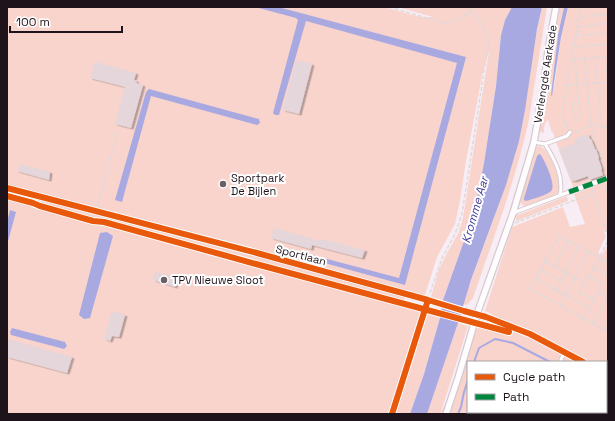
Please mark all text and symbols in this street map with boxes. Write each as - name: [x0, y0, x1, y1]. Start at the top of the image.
- scale bar: [10, 8, 122, 34]
- text: 100 m: [16, 14, 50, 30]
- street label: Verlengde Aarkade: [530, 24, 560, 124]
- place label: Sportpark De Bijlen: [231, 171, 284, 198]
- water label: Kromme Aar: [458, 173, 493, 245]
- marker: Sportpark De Bijlen: [218, 179, 228, 189]
- street label: Sportlaan: [274, 242, 328, 268]
- place label: TPV Nieuwe Sloot: [172, 273, 264, 287]
- marker: TPV Nieuwe Sloot: [159, 275, 169, 285]
- legend: [467, 361, 607, 413]
- text: Cycle path: [503, 369, 565, 385]
- text: Path: [503, 389, 529, 405]

